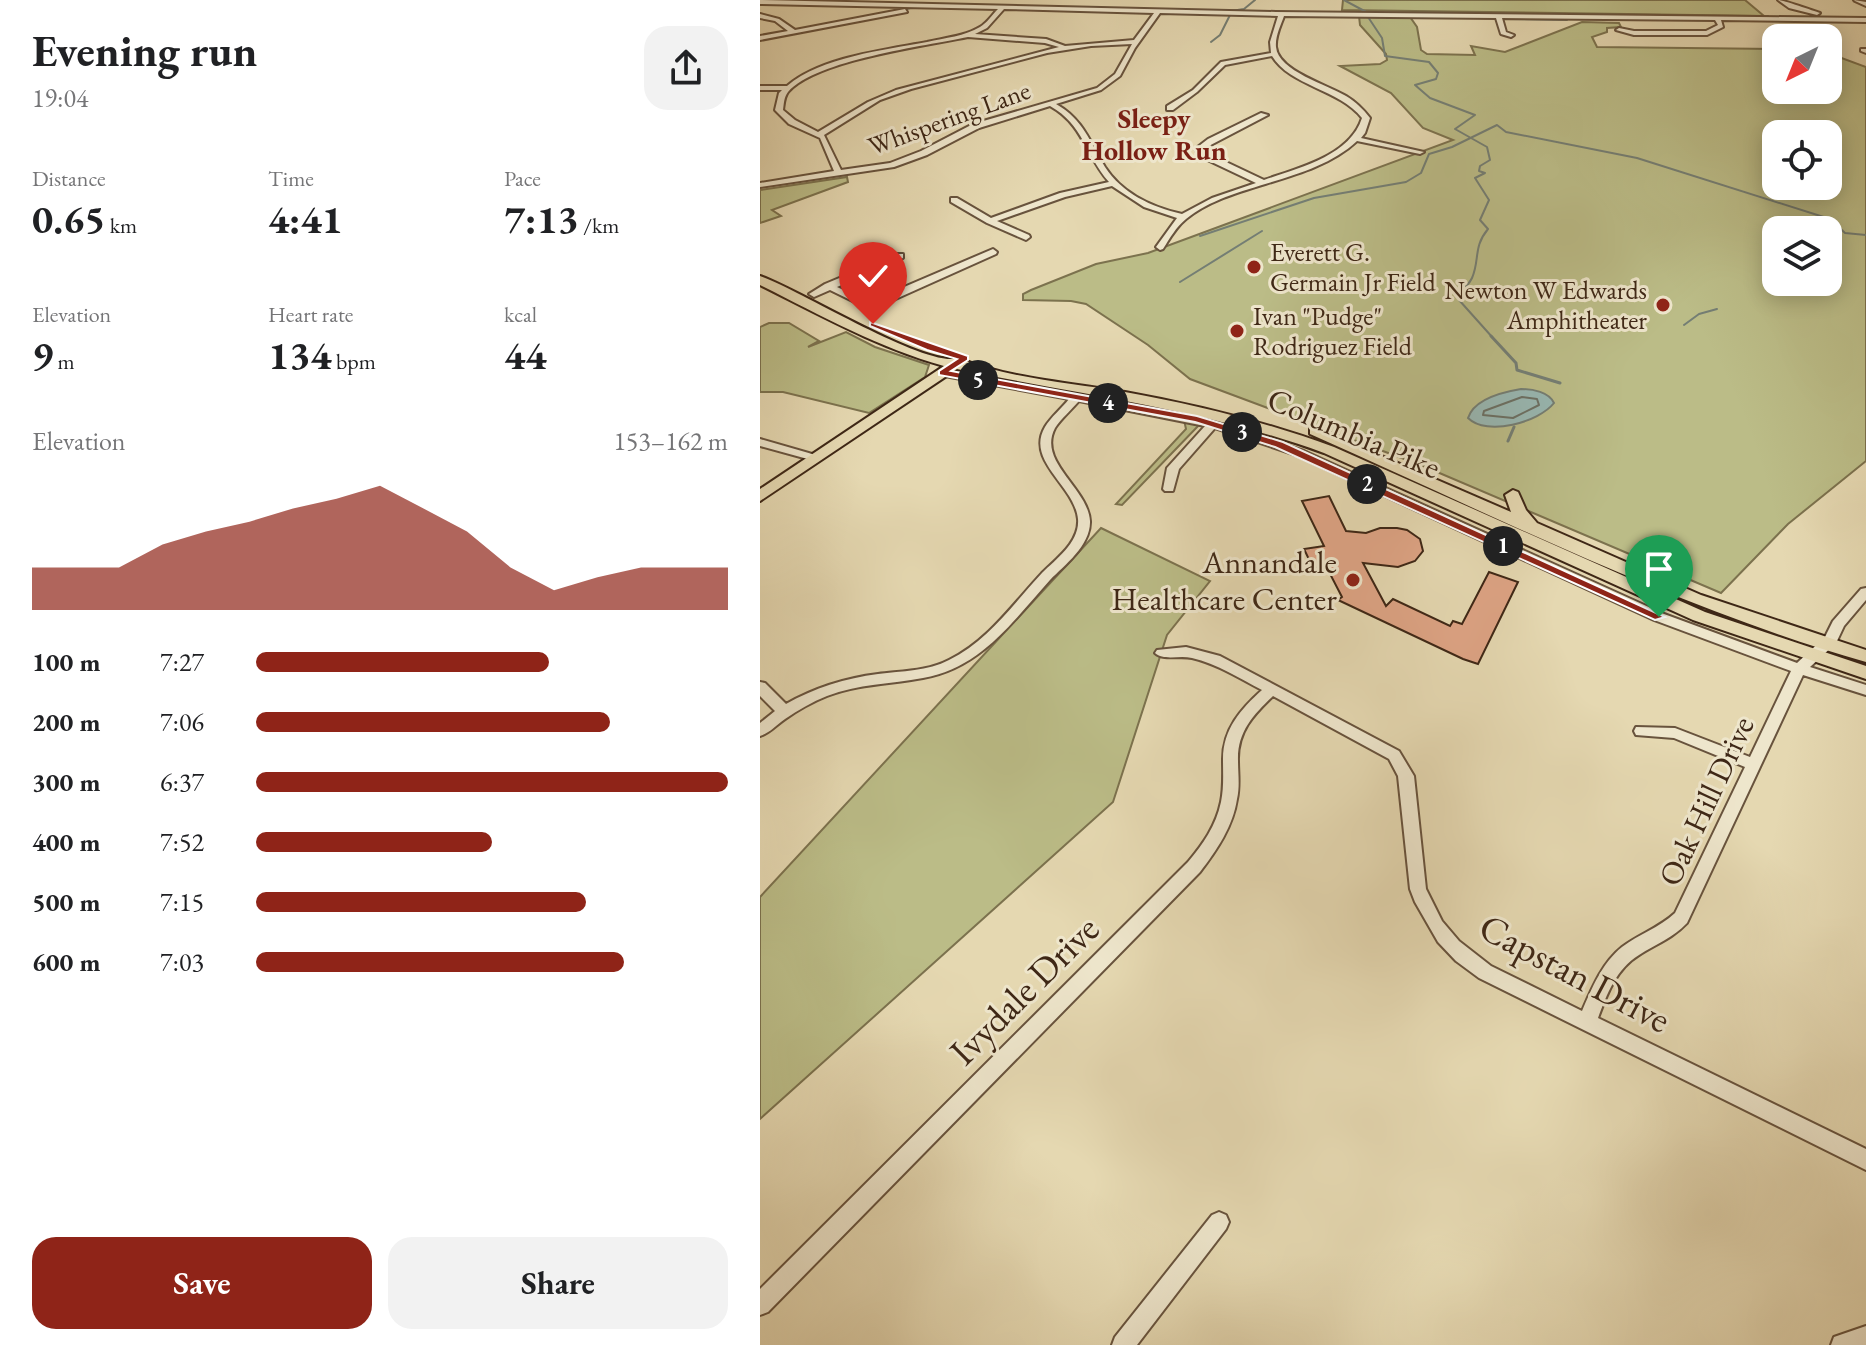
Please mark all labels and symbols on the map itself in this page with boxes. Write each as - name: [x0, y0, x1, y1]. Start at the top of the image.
- north arrow: [1762, 24, 1842, 104]
- street label: Whispering Lane: [863, 73, 1035, 163]
- district label: Sleepy Hollow Run: [1081, 100, 1227, 168]
- place label: Everett G. Germain Jr Field: [1270, 235, 1436, 299]
- pin: [839, 242, 907, 324]
- marker: Everett G. Germain Jr Field: [1245, 258, 1263, 276]
- place label: Newton W Edwards Amphitheater: [1444, 273, 1647, 337]
- marker: Newton W Edwards Amphitheater: [1654, 296, 1672, 314]
- place label: Ivan "Pudge" Rodriguez Field: [1253, 299, 1413, 363]
- marker: Ivan "Pudge" Rodriguez Field: [1228, 322, 1246, 340]
- pin: 5: [958, 360, 998, 400]
- street label: Columbia Pike: [1261, 378, 1447, 488]
- pin: 4: [1088, 383, 1128, 423]
- pin: 3: [1222, 412, 1262, 452]
- pin: 2: [1347, 464, 1387, 504]
- pin: 1: [1483, 526, 1523, 566]
- pin: [1625, 535, 1693, 617]
- place label: Annandale Healthcare Center: [1111, 541, 1337, 620]
- marker: Annandale Healthcare Center: [1344, 571, 1362, 589]
- street label: Oak Hill Drive: [1648, 709, 1764, 893]
- street label: Capstan Drive: [1471, 902, 1679, 1044]
- street label: Ivydale Drive: [938, 904, 1109, 1075]

